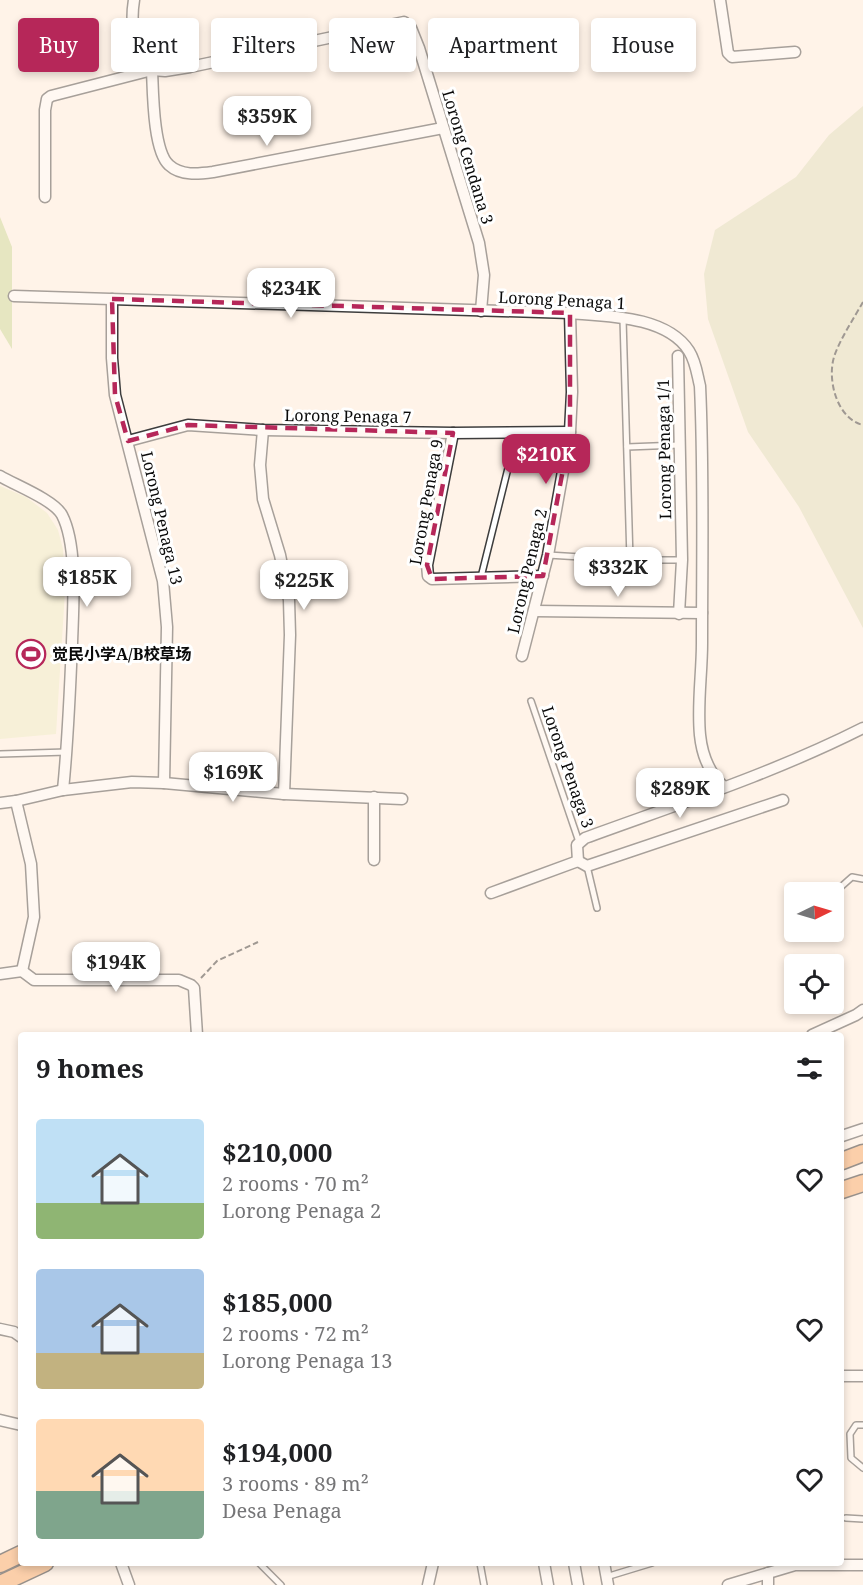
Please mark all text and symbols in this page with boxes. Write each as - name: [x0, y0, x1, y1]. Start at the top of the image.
- chip: Buy: [18, 18, 99, 72]
- chip: Rent: [111, 18, 199, 72]
- chip: Filters: [211, 18, 317, 72]
- chip: New: [329, 18, 416, 72]
- chip: Apartment: [428, 18, 579, 72]
- chip: House: [591, 18, 696, 72]
- street label: Lorong Cendana 3: [437, 87, 499, 227]
- pin: $359K: [225, 96, 309, 147]
- text: $359K: [237, 102, 297, 129]
- pin: $234K: [249, 268, 333, 319]
- text: $234K: [261, 274, 321, 301]
- street label: Lorong Penaga 1: [498, 286, 626, 314]
- street label: Lorong Penaga 1/1: [652, 378, 676, 520]
- street label: Lorong Penaga 7: [284, 404, 412, 428]
- pin: $210K: [504, 434, 588, 485]
- street label: Lorong Penaga 9: [404, 437, 448, 567]
- text: $210K: [516, 440, 576, 467]
- street label: Lorong Penaga 13: [136, 449, 188, 587]
- street label: Lorong Penaga 2: [502, 506, 552, 636]
- pin: $332K: [576, 547, 660, 598]
- text: $332K: [588, 553, 648, 580]
- pin: $185K: [45, 557, 129, 608]
- pin: $225K: [262, 560, 346, 611]
- text: $185K: [57, 563, 117, 590]
- text: $225K: [274, 566, 334, 593]
- sports icon: 觉民小学A/B校草场: [15, 638, 47, 670]
- place label: 觉民小学A/B校草场: [52, 643, 191, 665]
- street label: Lorong Penaga 3: [537, 703, 599, 831]
- pin: $169K: [191, 752, 275, 803]
- text: $169K: [203, 758, 263, 785]
- pin: $289K: [638, 768, 722, 819]
- text: $289K: [650, 774, 710, 801]
- north arrow: [784, 882, 844, 942]
- map controls: [784, 882, 844, 1014]
- pin: $194K: [74, 942, 158, 993]
- text: $194K: [86, 948, 146, 975]
- button: locate: [784, 954, 844, 1014]
- text: 9 homes: [36, 1050, 144, 1086]
- icon: filters: [793, 1052, 826, 1085]
- text: $210,000: [222, 1134, 332, 1170]
- icon: home: [84, 1143, 156, 1215]
- icon: heart: [793, 1163, 826, 1196]
- text: 2 rooms · 70 m²: [222, 1170, 369, 1197]
- text: Lorong Penaga 2: [222, 1197, 381, 1224]
- text: $185,000: [222, 1284, 332, 1320]
- icon: home: [84, 1293, 156, 1365]
- icon: heart: [793, 1313, 826, 1346]
- text: 2 rooms · 72 m²: [222, 1320, 369, 1347]
- text: Lorong Penaga 13: [222, 1347, 392, 1374]
- text: $194,000: [222, 1434, 332, 1470]
- icon: home: [84, 1443, 156, 1515]
- icon: heart: [793, 1463, 826, 1496]
- text: 3 rooms · 89 m²: [222, 1470, 369, 1497]
- text: Desa Penaga: [222, 1497, 342, 1524]

